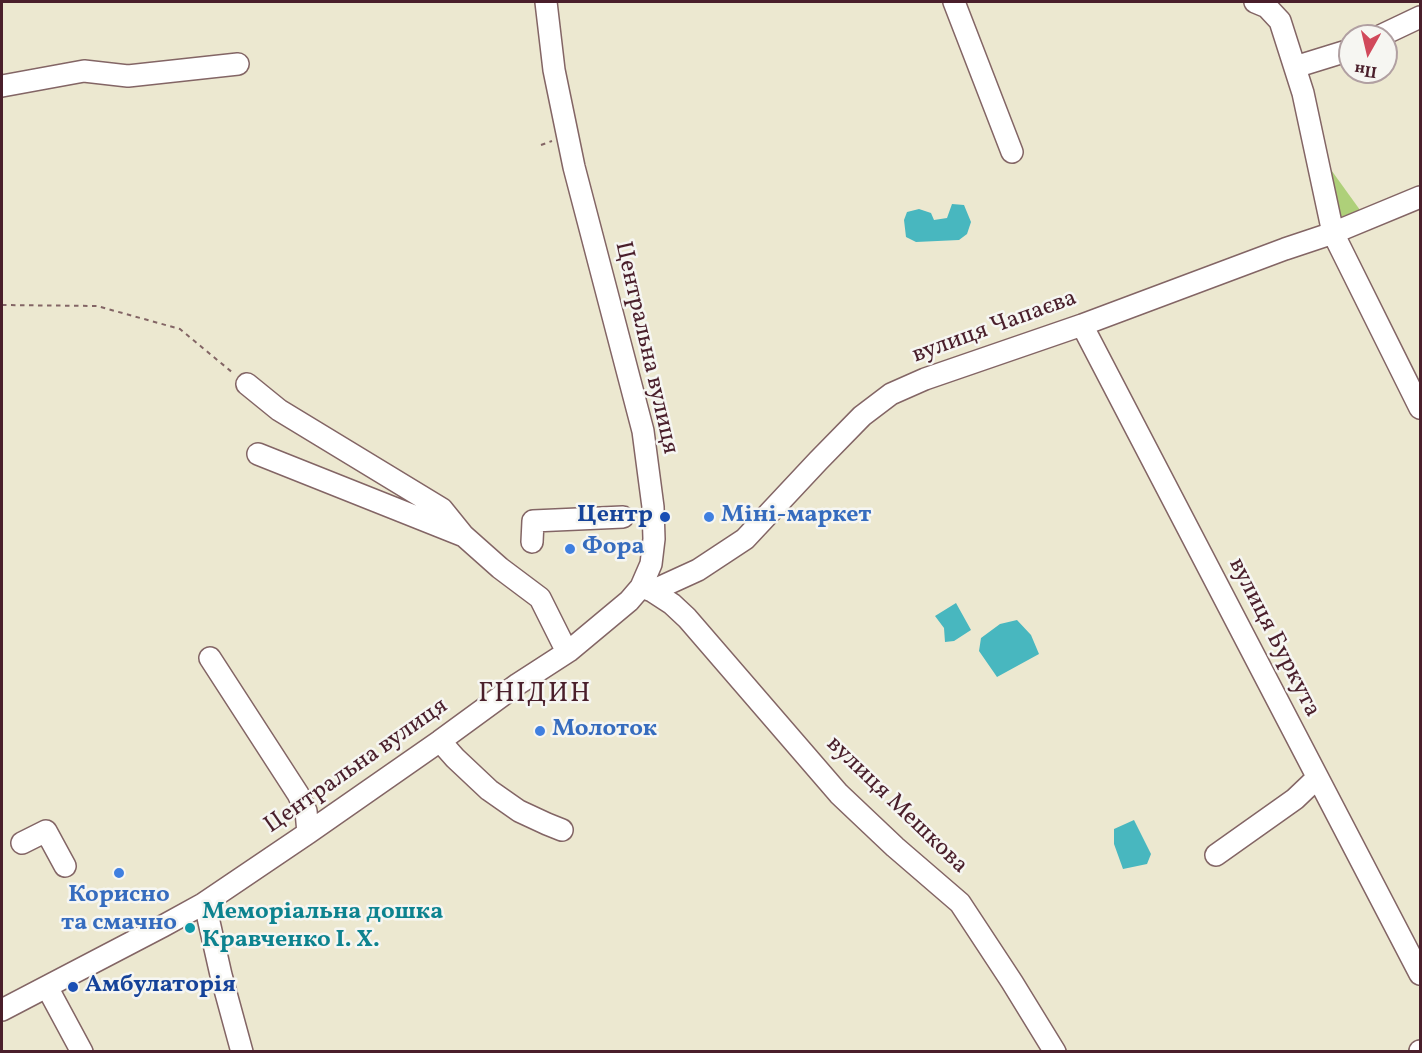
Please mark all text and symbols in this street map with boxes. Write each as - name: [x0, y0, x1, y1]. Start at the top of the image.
- north arrow: [1338, 24, 1398, 84]
- text: Пн: [1353, 57, 1379, 82]
- street label: Центральна вулиця: [607, 239, 683, 457]
- street label: вулиця Чапаєва: [909, 285, 1081, 371]
- place label: Центр: [577, 503, 653, 531]
- place label: Міні-маркет: [721, 503, 871, 531]
- marker: Центр: [658, 510, 672, 524]
- marker: Міні-маркет: [702, 510, 716, 524]
- place label: Фора: [582, 535, 645, 563]
- marker: Фора: [563, 542, 577, 556]
- street label: вулиця Буркута: [1221, 554, 1325, 722]
- district label: ГНІДИН: [478, 680, 592, 712]
- street label: Центральна вулиця: [260, 693, 454, 841]
- place label: Молоток: [552, 717, 657, 745]
- marker: Молоток: [533, 724, 547, 738]
- street label: вулиця Мешкова: [819, 731, 973, 881]
- marker: Корисно та смачно: [112, 866, 126, 880]
- place label: Корисно та смачно: [61, 883, 177, 939]
- place label: Меморіальна дошка Кравченко І. Х.: [202, 900, 443, 956]
- marker: Меморіальна дошка Кравченко І. Х.: [183, 921, 197, 935]
- place label: Амбулаторія: [85, 973, 236, 1001]
- marker: Амбулаторія: [66, 980, 80, 994]

